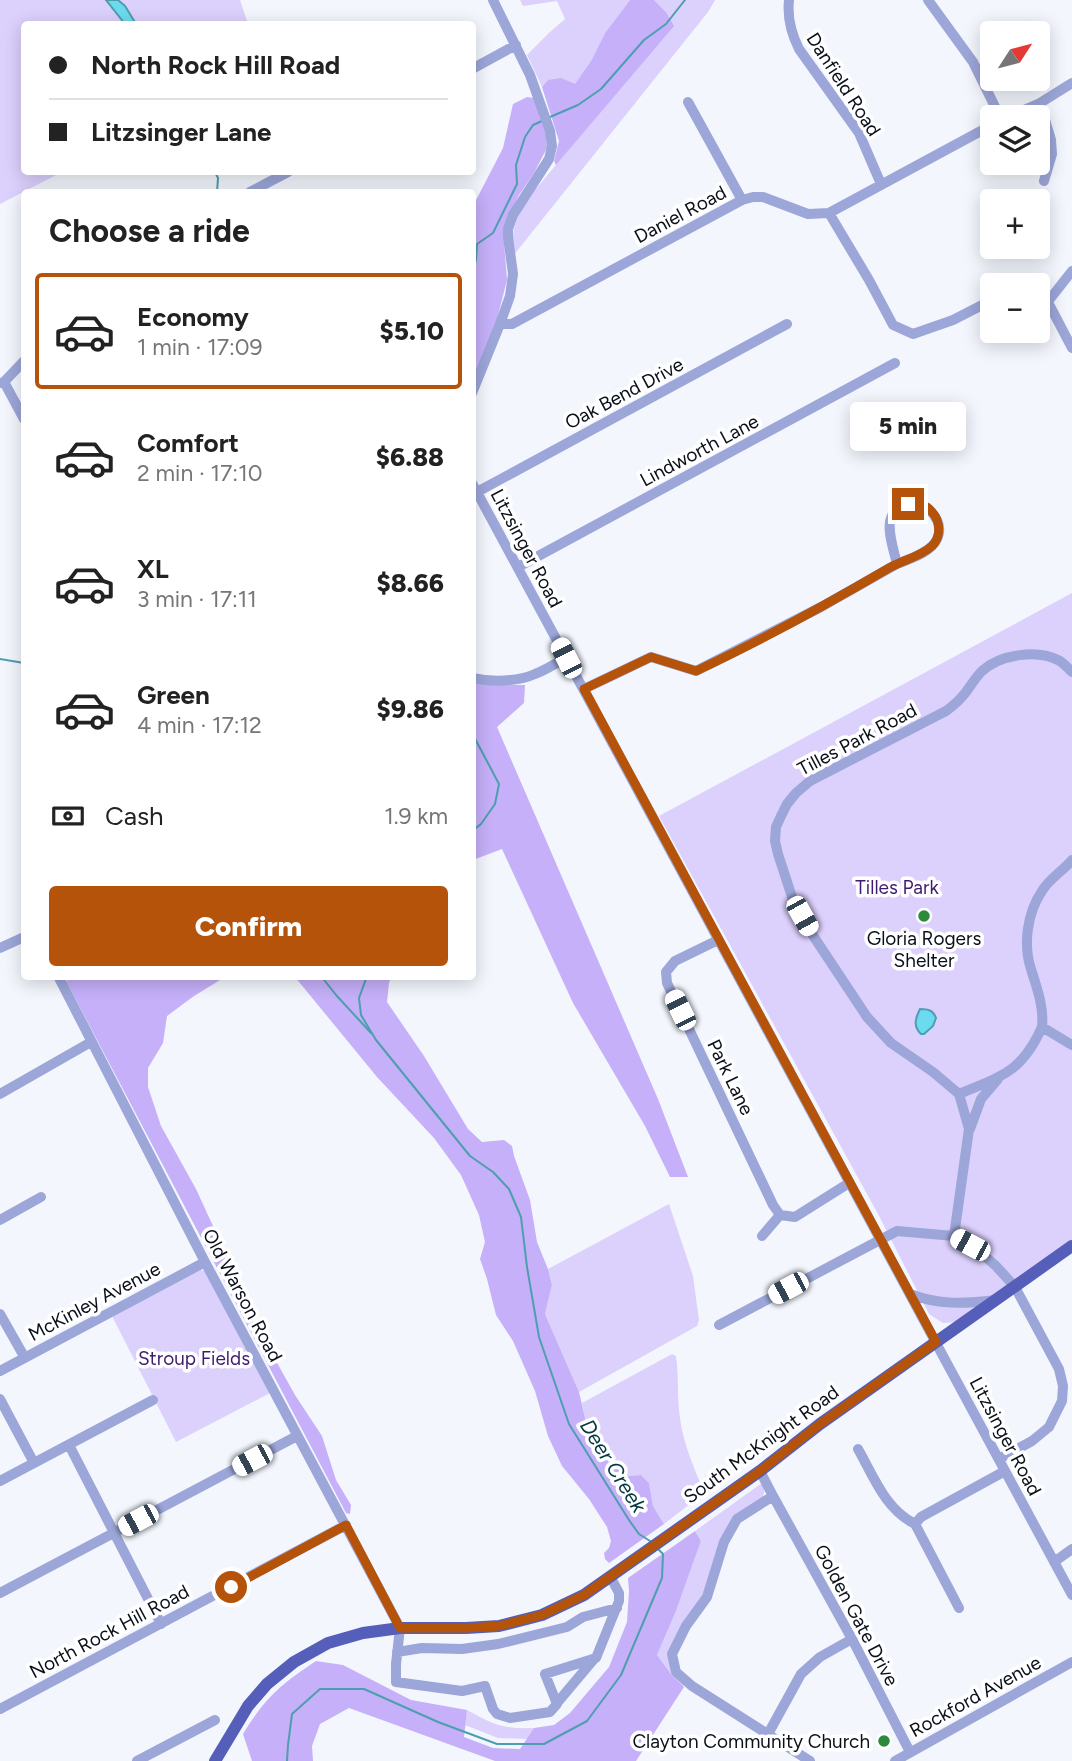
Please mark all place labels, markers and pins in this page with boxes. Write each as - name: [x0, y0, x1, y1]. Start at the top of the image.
- marker: Gloria Rogers Shelter: [916, 908, 932, 924]
- place label: Gloria Rogers Shelter: [867, 927, 981, 972]
- place label: Clayton Community Church: [632, 1730, 870, 1753]
- marker: Clayton Community Church: [876, 1733, 892, 1749]

